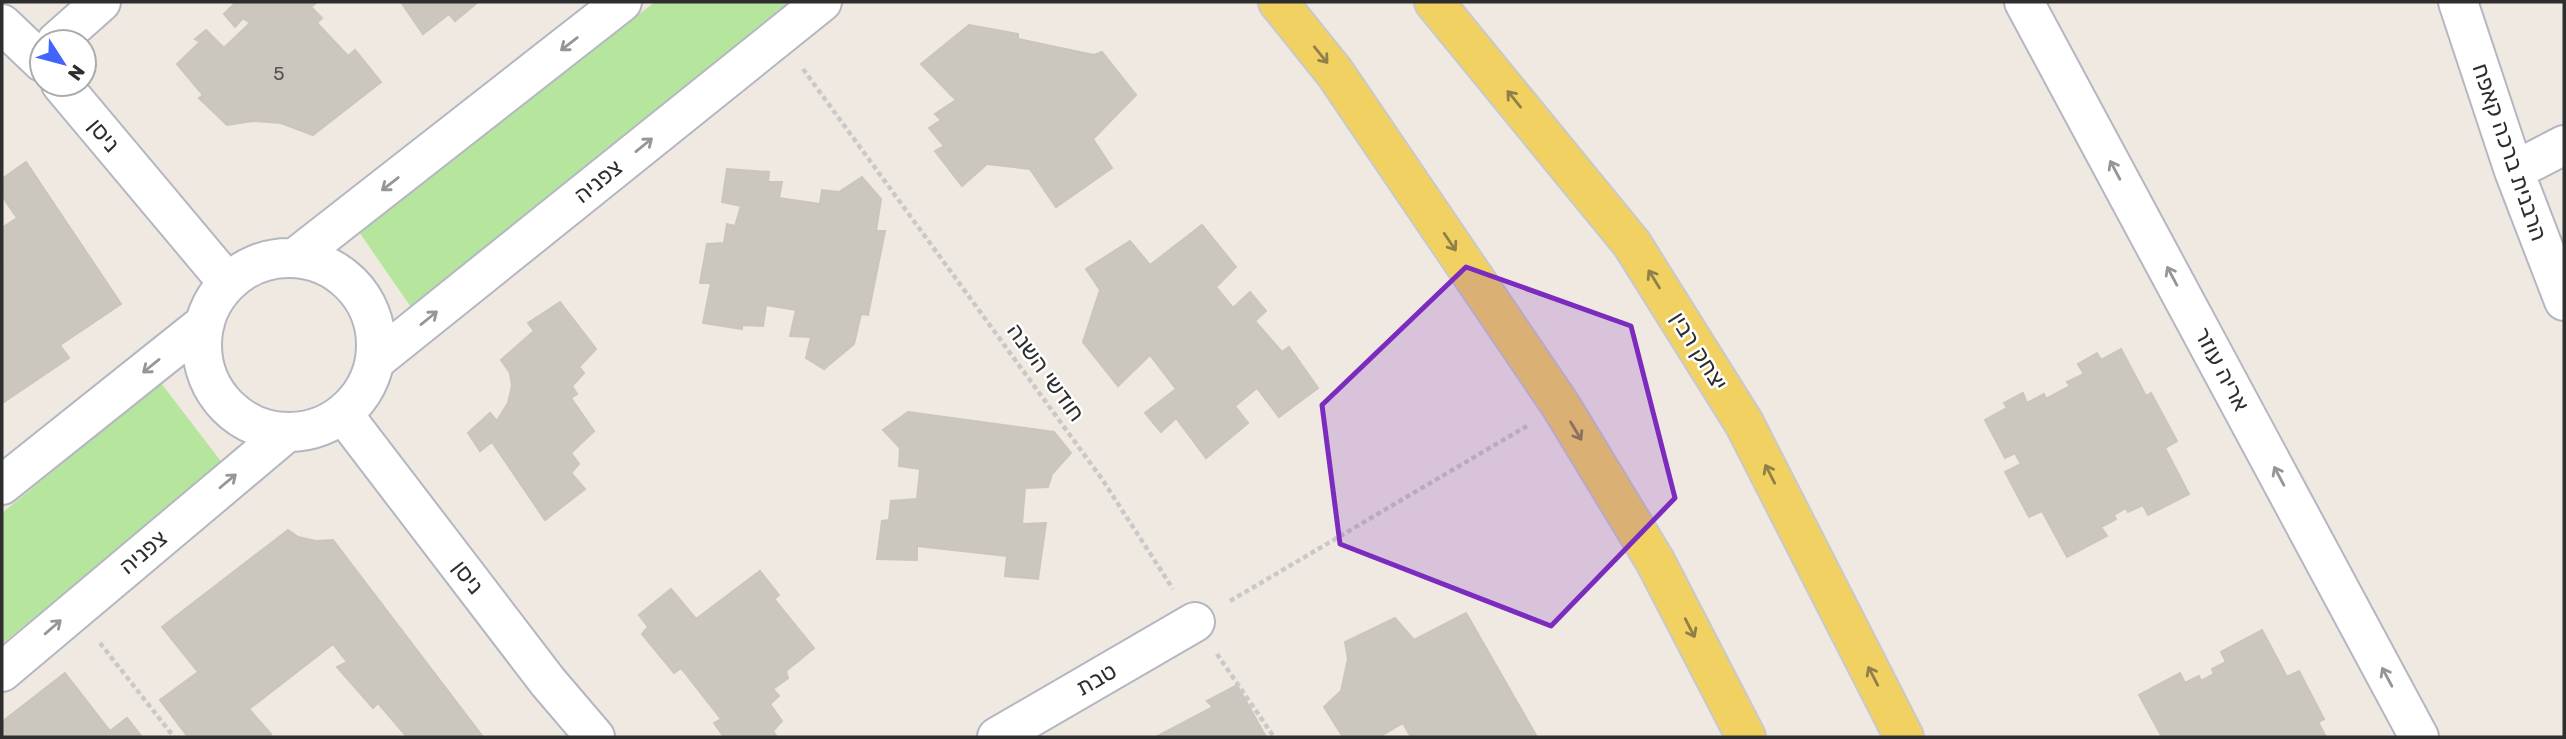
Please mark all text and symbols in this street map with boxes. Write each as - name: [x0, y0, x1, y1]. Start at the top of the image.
- north arrow: [28, 28, 98, 98]
- one-way arrow: [560, 36, 578, 51]
- one-way arrow: [1313, 45, 1328, 63]
- street label: הרבנית ברכה קאפח: [2466, 59, 2554, 245]
- text: N: [63, 60, 90, 85]
- house number: 5: [273, 62, 285, 85]
- one-way arrow: [1506, 91, 1522, 109]
- street label: ניסן: [82, 113, 126, 157]
- one-way arrow: [634, 137, 652, 152]
- street label: צפניה: [568, 153, 628, 209]
- one-way arrow: [2108, 161, 2122, 181]
- one-way arrow: [381, 176, 399, 192]
- one-way arrow: [1443, 231, 1457, 251]
- one-way arrow: [2165, 266, 2178, 287]
- one-way arrow: [1646, 269, 1660, 289]
- street label: יצחק רבין: [1664, 307, 1734, 395]
- one-way arrow: [419, 310, 437, 326]
- street label: חודשי השנה: [1001, 317, 1091, 427]
- street label: אריה עוזר: [2188, 322, 2256, 416]
- one-way arrow: [143, 358, 161, 374]
- one-way arrow: [1570, 420, 1584, 440]
- one-way arrow: [1762, 464, 1776, 485]
- one-way arrow: [2272, 467, 2286, 487]
- one-way arrow: [219, 473, 237, 489]
- street label: צפניה: [113, 524, 173, 580]
- street label: ניסן: [446, 555, 490, 599]
- one-way arrow: [1683, 617, 1697, 638]
- one-way arrow: [44, 619, 62, 635]
- street label: טבת: [1071, 656, 1121, 702]
- one-way arrow: [1866, 667, 1880, 687]
- one-way arrow: [2380, 667, 2393, 688]

